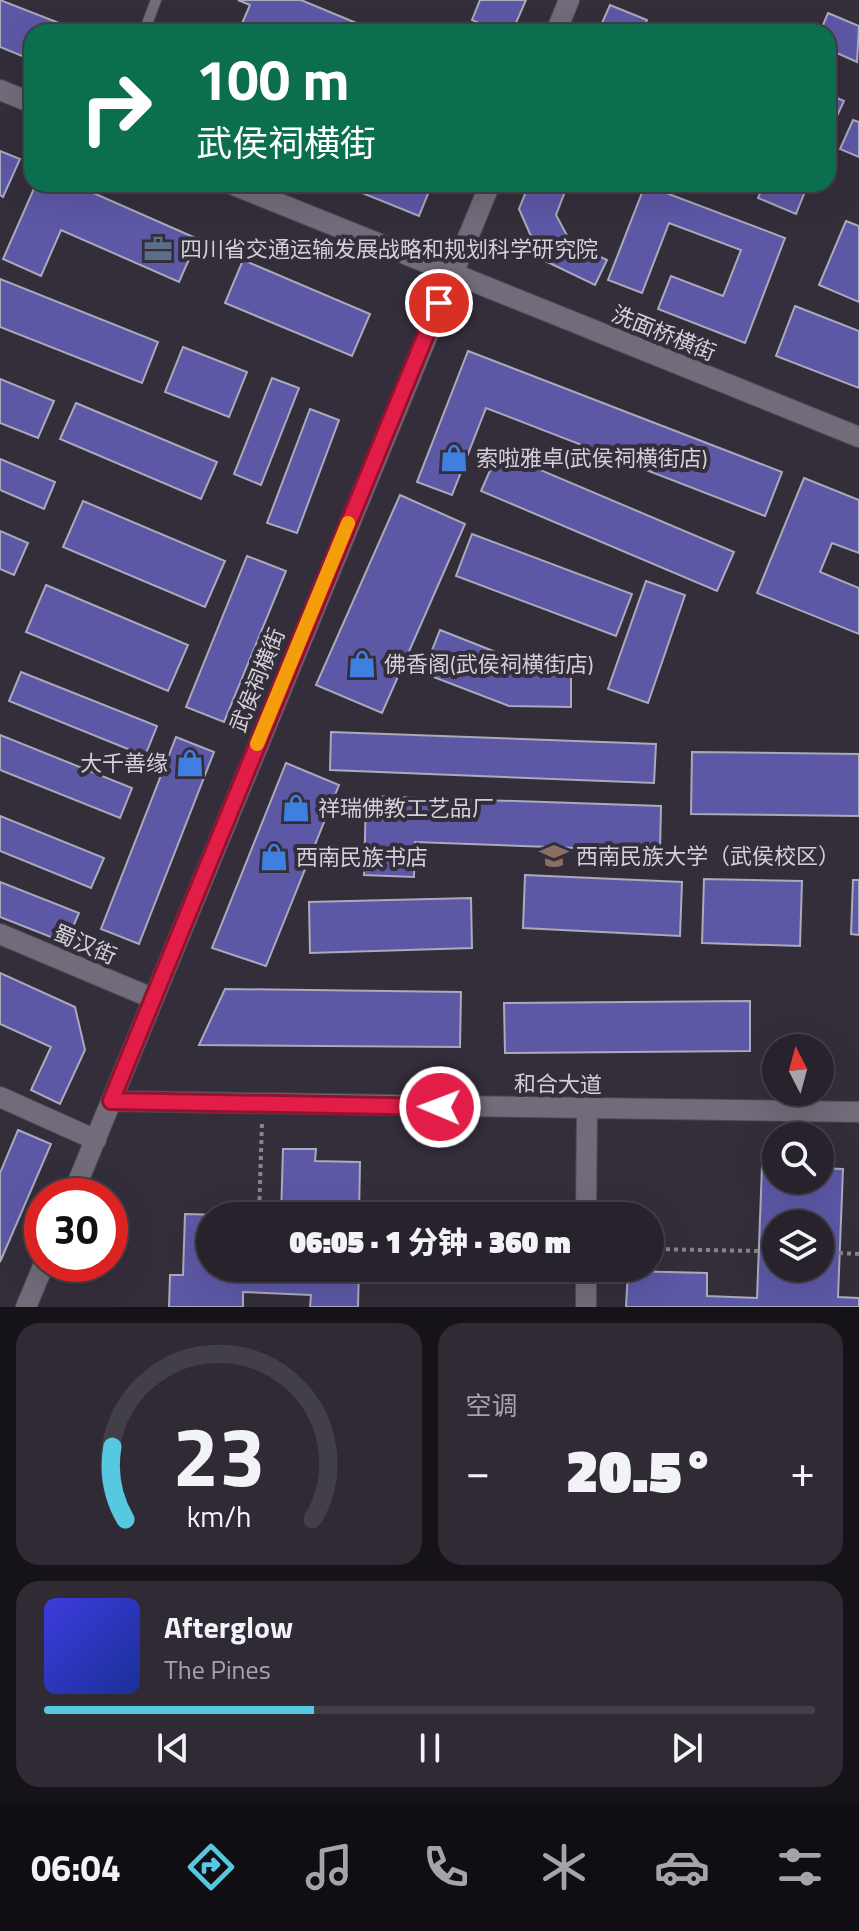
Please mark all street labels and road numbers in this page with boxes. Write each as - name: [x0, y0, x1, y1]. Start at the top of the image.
- street label: 洗面桥横街: [607, 297, 721, 369]
- street label: 武侯祠横街: [221, 623, 293, 737]
- street label: 蜀汉街: [48, 915, 122, 973]
- street label: 和合大道: [514, 1066, 602, 1102]

